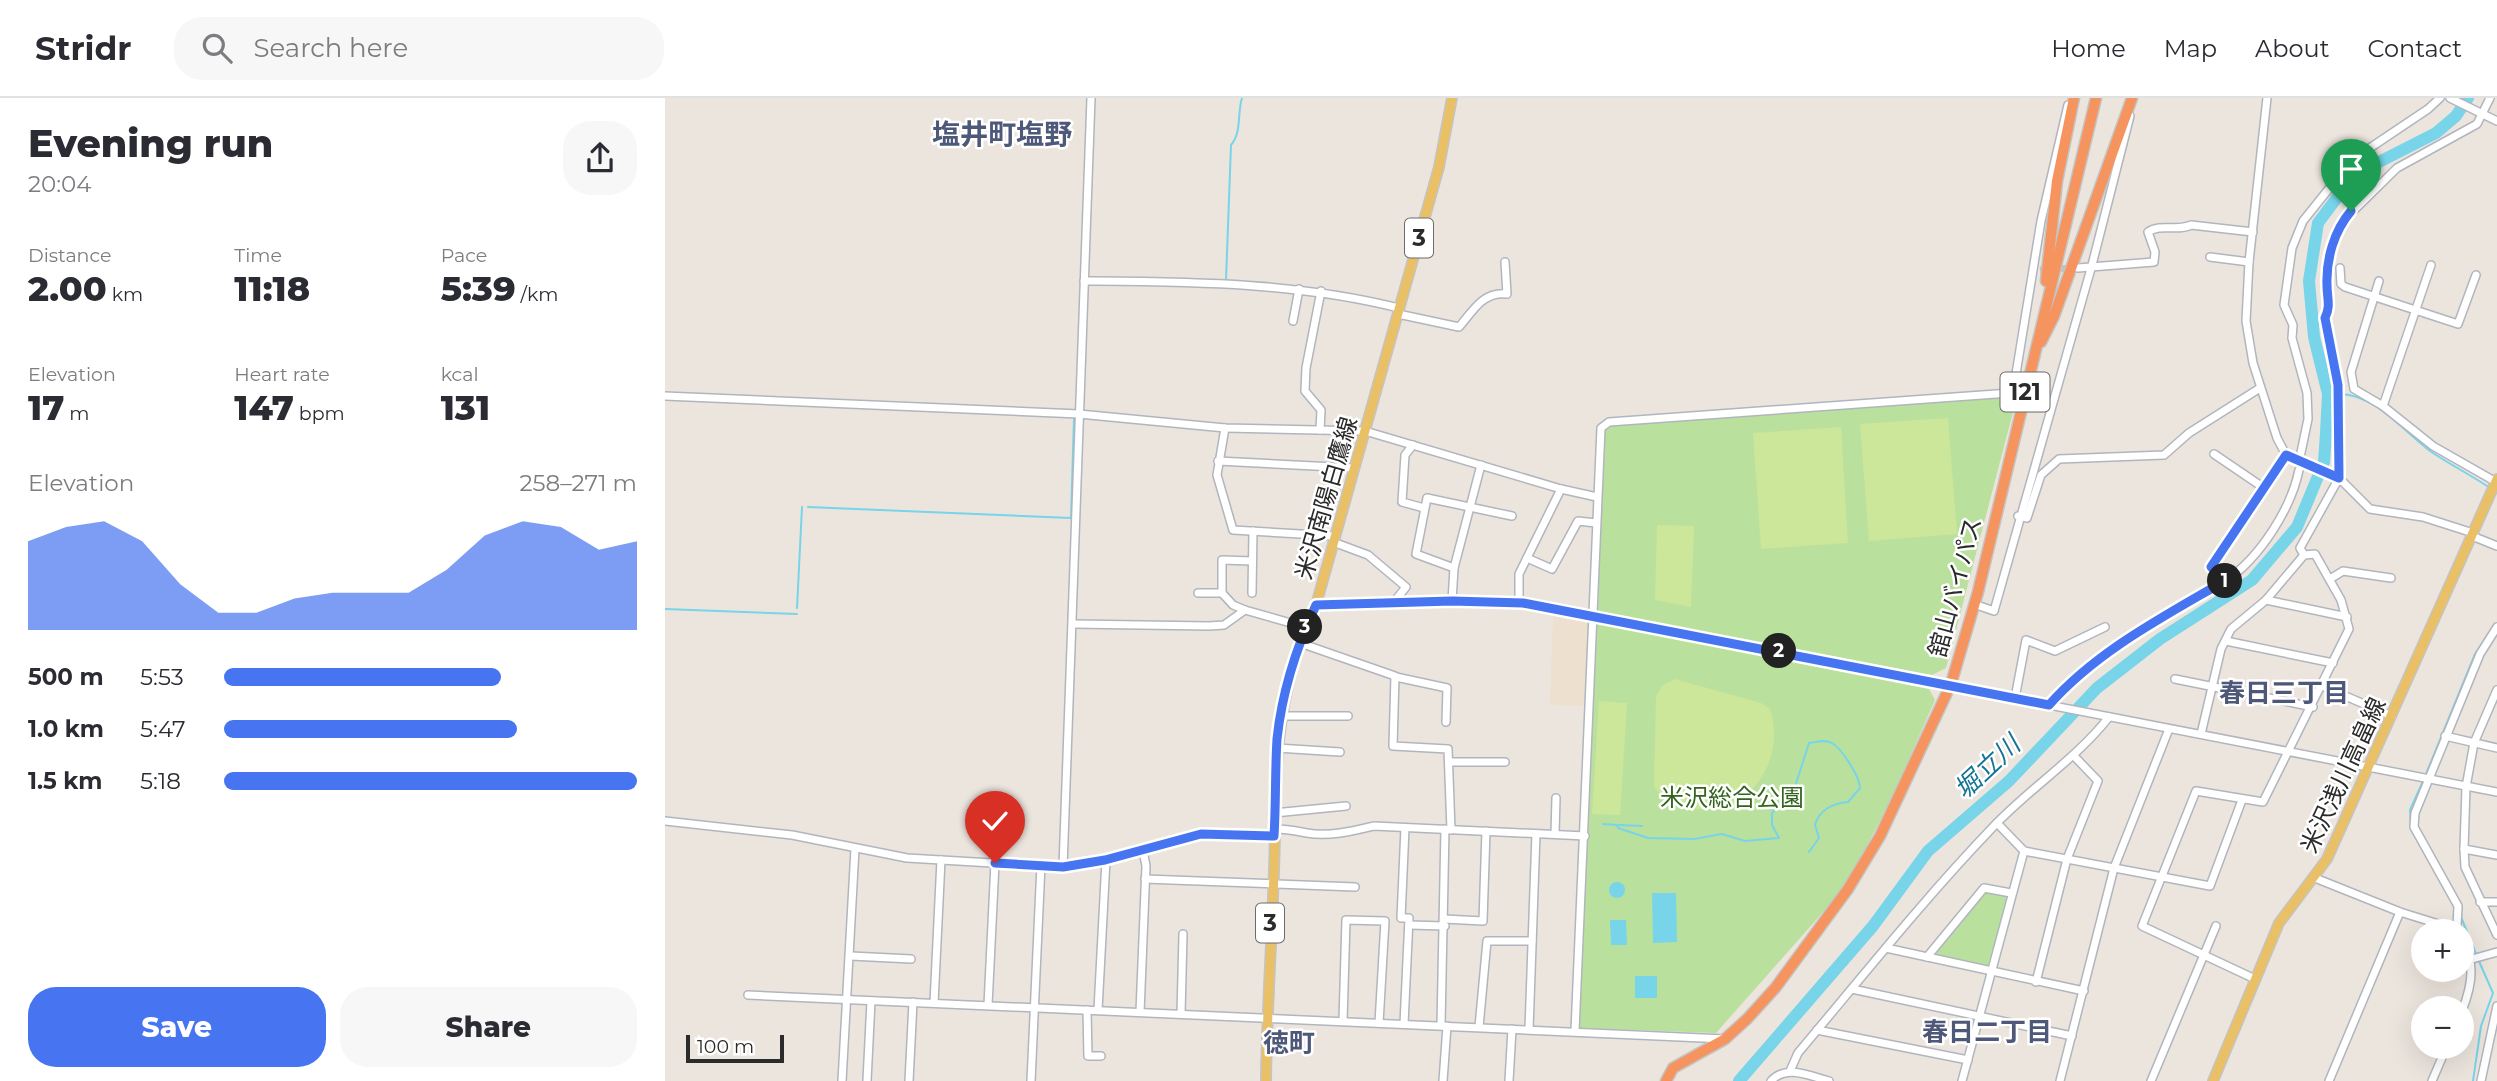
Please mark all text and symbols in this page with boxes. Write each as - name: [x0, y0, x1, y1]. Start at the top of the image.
- search box: [174, 17, 664, 80]
- text: Stridr: [35, 28, 132, 68]
- icon: search: [198, 29, 236, 67]
- text: Search here: [254, 32, 408, 64]
- text: Home: [2051, 34, 2126, 63]
- text: Map: [2164, 34, 2217, 63]
- text: About: [2255, 34, 2329, 63]
- text: Contact: [2367, 34, 2462, 63]
- district label: 塩井町塩野: [932, 117, 1072, 151]
- text: Evening run: [28, 120, 273, 167]
- button: share: [563, 121, 637, 195]
- pin: [2321, 139, 2381, 211]
- icon: arrive: [2332, 150, 2370, 188]
- text: 20:04: [28, 170, 92, 198]
- road number: 3: [1405, 218, 1433, 258]
- text: Distance: [28, 244, 111, 267]
- text: Time: [234, 244, 282, 267]
- text: Pace: [441, 244, 487, 267]
- text: 2.00: [28, 267, 107, 310]
- text: 11:18: [234, 267, 310, 310]
- text: 5:39: [441, 267, 516, 310]
- text: km: [107, 283, 143, 306]
- text: /km: [516, 283, 558, 306]
- text: Elevation: [28, 363, 116, 386]
- text: Heart rate: [234, 363, 330, 386]
- text: kcal: [441, 363, 479, 386]
- road number: 121: [2001, 372, 2049, 412]
- text: 17: [28, 386, 64, 429]
- text: 147: [234, 386, 294, 429]
- text: 131: [441, 386, 490, 429]
- text: m: [64, 402, 89, 425]
- text: bpm: [294, 402, 345, 425]
- street label: 米沢南陽白鷹線: [1289, 413, 1363, 583]
- text: Elevation: [28, 469, 134, 497]
- text: 258–271 m: [520, 469, 637, 497]
- street label: 舘山バイパス: [1922, 514, 1988, 660]
- pin: 1: [2207, 564, 2243, 598]
- text: 1: [2221, 569, 2228, 592]
- pin: 3: [1287, 610, 1323, 644]
- text: 3: [1299, 615, 1310, 638]
- pin: 2: [1761, 634, 1797, 668]
- text: 2: [1773, 639, 1784, 662]
- text: 500 m: [28, 663, 104, 691]
- text: 5:53: [140, 663, 184, 691]
- district label: 春日三丁目: [2219, 677, 2349, 709]
- street label: 米沢浅川高畠線: [2294, 693, 2392, 857]
- text: 1.0 km: [28, 715, 104, 743]
- text: 5:47: [140, 715, 186, 743]
- water label: 堀立川: [1948, 727, 2029, 805]
- text: 1.5 km: [28, 767, 102, 795]
- text: 5:18: [140, 767, 181, 795]
- park label: 米沢総合公園: [1660, 783, 1804, 812]
- pin: [965, 791, 1025, 863]
- icon: check: [976, 802, 1014, 840]
- road number: 3: [1256, 904, 1284, 943]
- map controls: [2411, 919, 2474, 1059]
- button: +: [2411, 919, 2474, 982]
- button: Save: [28, 987, 326, 1067]
- button: Share: [340, 987, 637, 1067]
- button: −: [2411, 996, 2474, 1059]
- district label: 春日二丁目: [1922, 1016, 2052, 1048]
- district label: 徳町: [1263, 1027, 1315, 1059]
- scale bar: [686, 1032, 784, 1064]
- text: 100 m: [697, 1035, 754, 1058]

